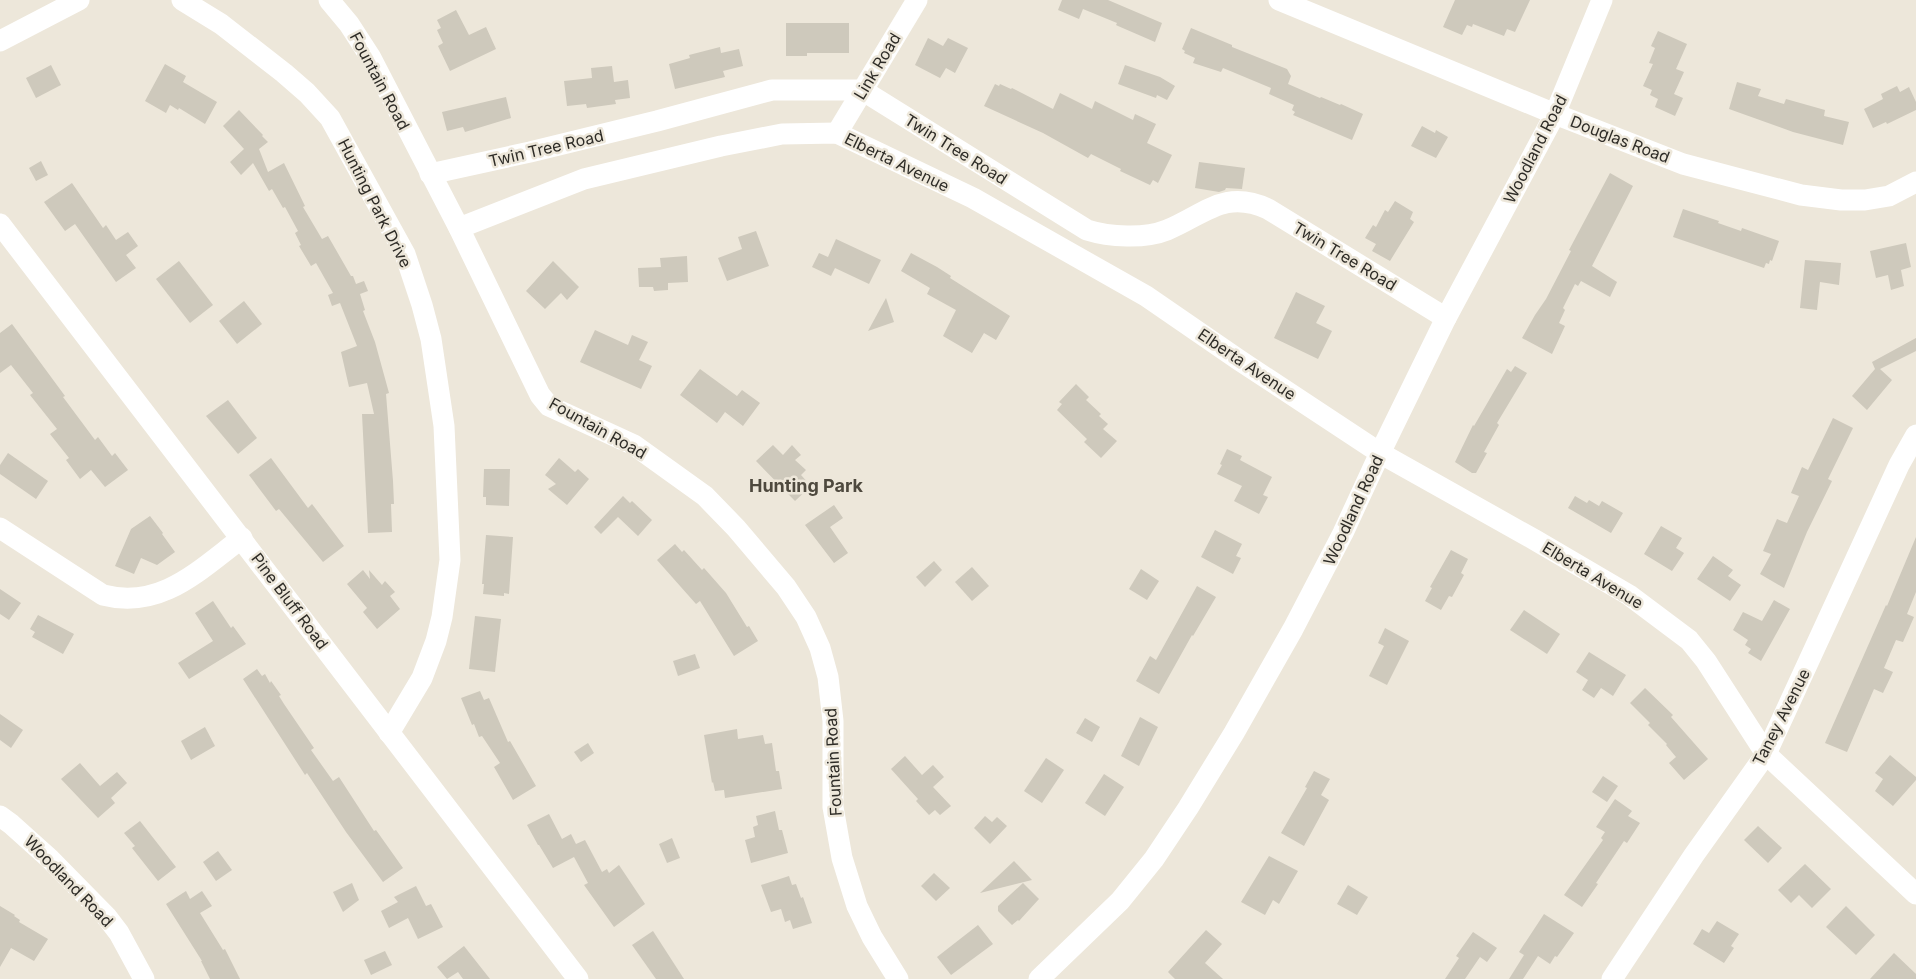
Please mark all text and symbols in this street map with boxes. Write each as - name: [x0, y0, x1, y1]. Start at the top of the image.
- street label: Fountain Road: [346, 29, 414, 133]
- street label: Link Road: [849, 29, 905, 103]
- street label: Woodland Road: [1499, 91, 1571, 207]
- street label: Twin Tree Road: [901, 109, 1011, 189]
- street label: Douglas Road: [1567, 111, 1673, 167]
- street label: Twin Tree Road: [487, 125, 605, 171]
- street label: Elberta Avenue: [841, 128, 953, 196]
- street label: Hunting Park Drive: [334, 135, 416, 271]
- street label: Twin Tree Road: [1290, 217, 1400, 295]
- street label: Elberta Avenue: [1194, 324, 1300, 404]
- street label: Fountain Road: [546, 393, 650, 463]
- street label: Woodland Road: [1319, 452, 1387, 568]
- district label: Hunting Park: [749, 475, 864, 496]
- street label: Elberta Avenue: [1539, 537, 1647, 613]
- street label: Pine Bluff Road: [247, 549, 333, 653]
- street label: Taney Avenue: [1748, 665, 1814, 769]
- street label: Fountain Road: [820, 708, 846, 816]
- street label: Woodland Road: [20, 831, 118, 931]

